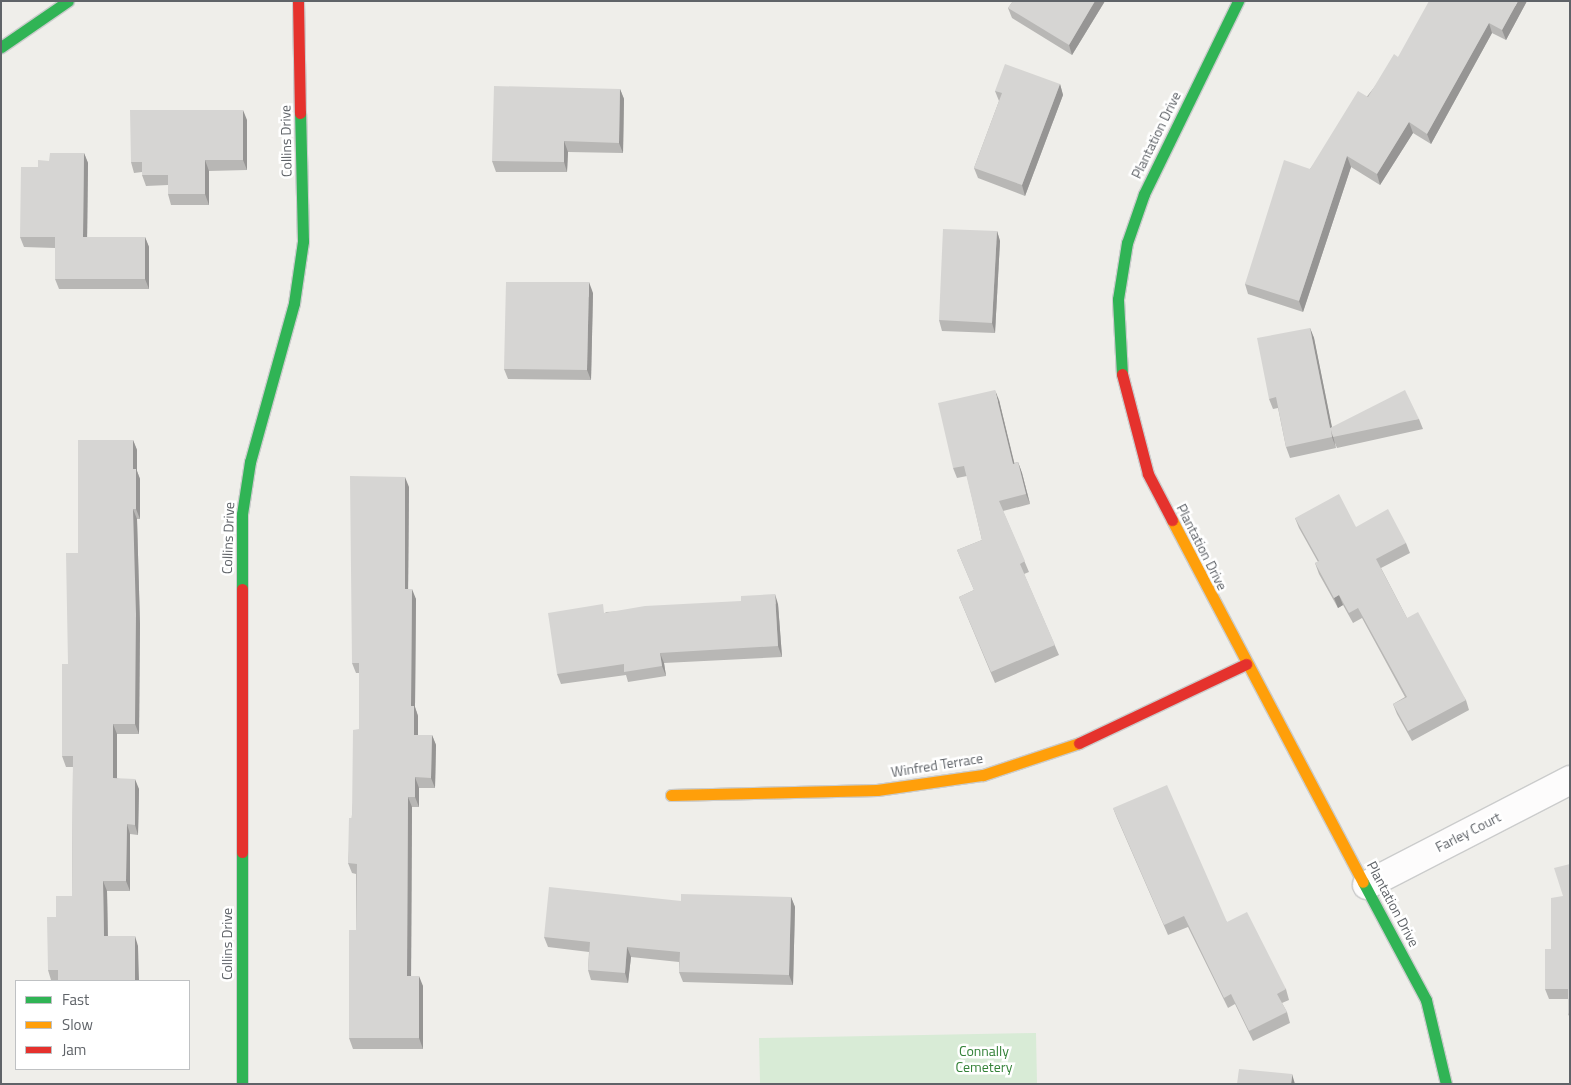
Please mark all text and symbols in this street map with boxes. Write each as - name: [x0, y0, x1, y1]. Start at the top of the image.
- street label: Plantation Drive: [1128, 89, 1184, 181]
- street label: Collins Drive: [277, 105, 295, 177]
- street label: Plantation Drive: [1173, 501, 1231, 593]
- street label: Collins Drive: [218, 502, 238, 574]
- street label: Winfred Terrace: [890, 749, 984, 781]
- street label: Farley Court: [1433, 808, 1503, 856]
- street label: Plantation Drive: [1363, 858, 1423, 950]
- street label: Collins Drive: [219, 908, 235, 980]
- legend: [15, 980, 190, 1070]
- text: Fast: [62, 988, 89, 1011]
- text: Slow: [62, 1013, 93, 1036]
- text: Jam: [62, 1038, 86, 1061]
- park label: Connally Cemetery: [956, 1043, 1012, 1076]

